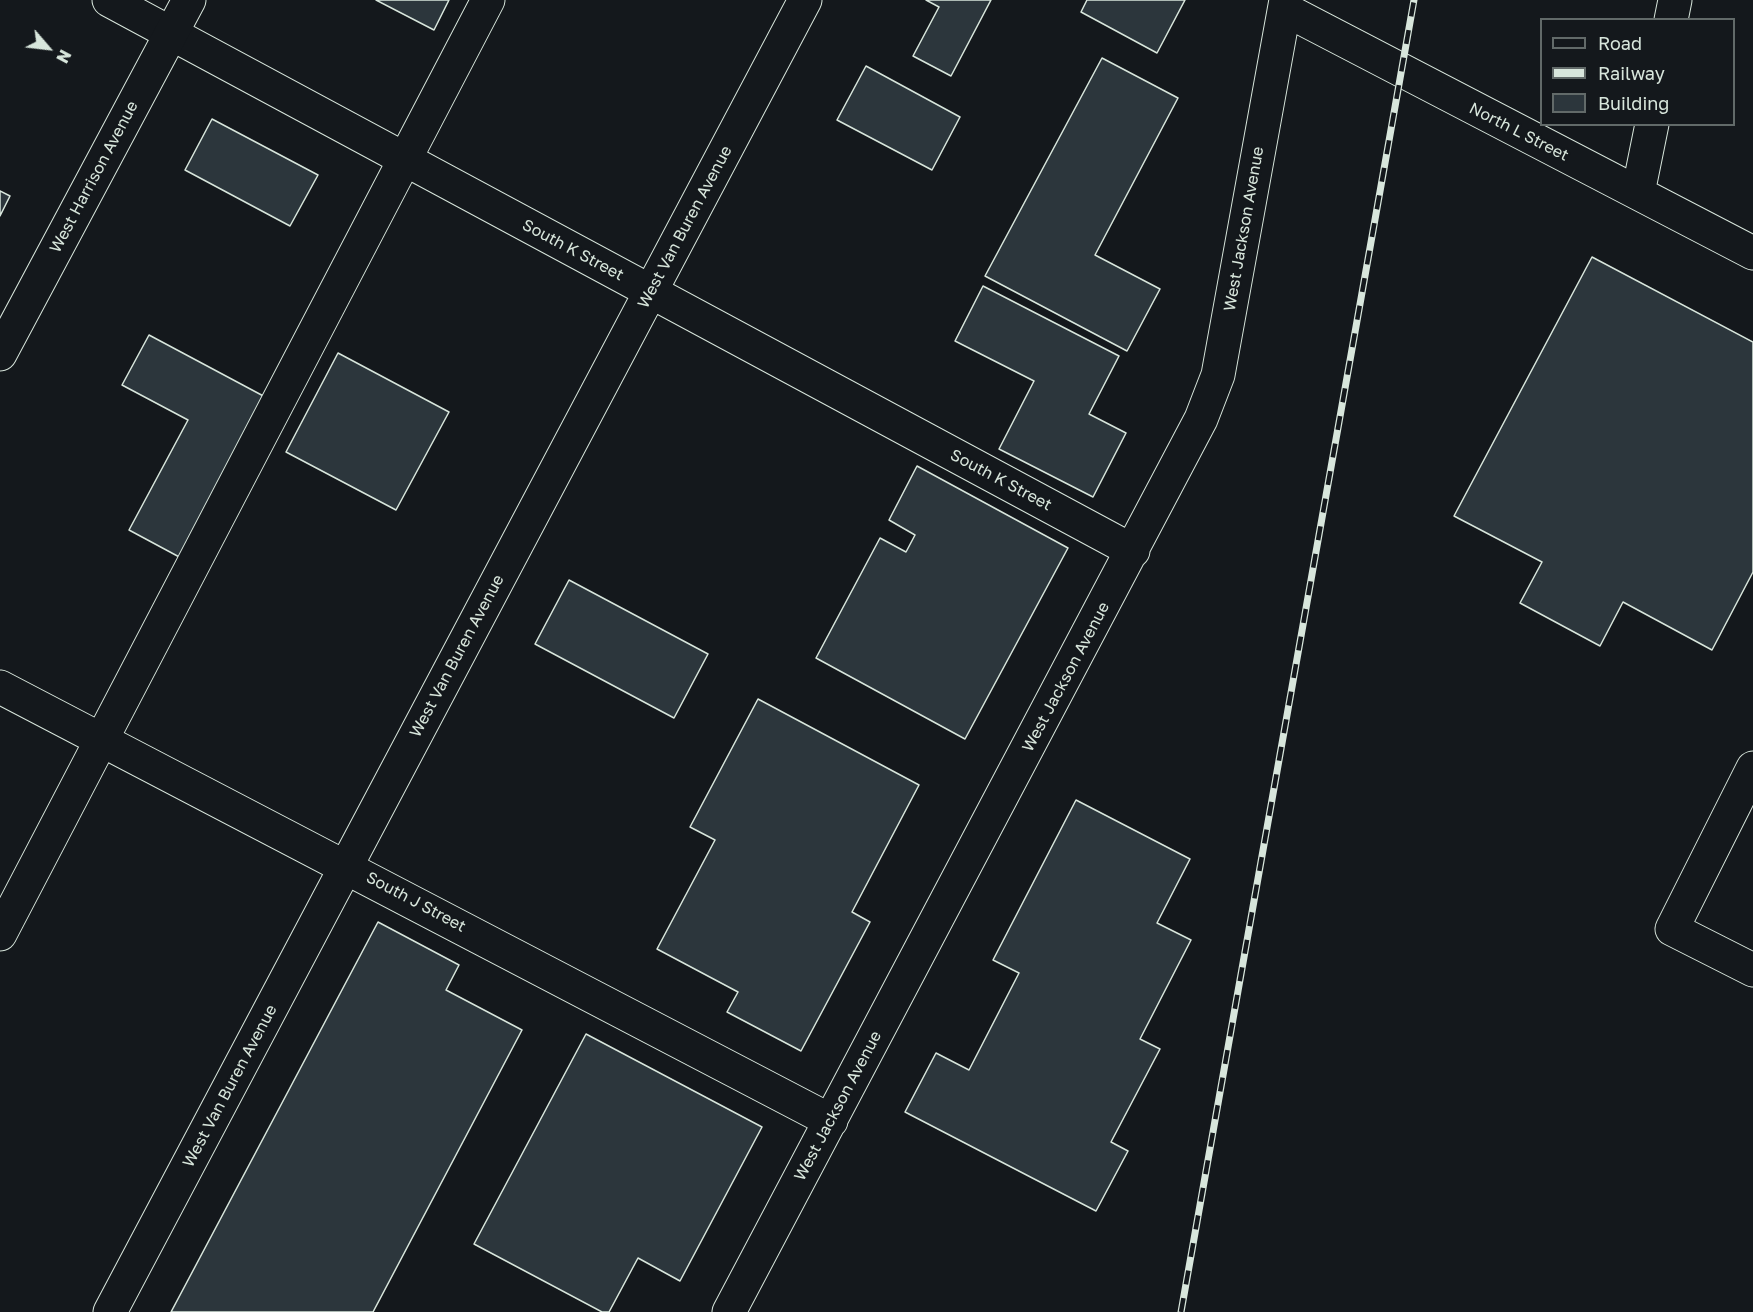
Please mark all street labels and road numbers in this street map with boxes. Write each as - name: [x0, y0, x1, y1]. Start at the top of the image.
- street label: West Harrison Avenue: [46, 98, 142, 256]
- street label: North L Street: [1466, 99, 1572, 165]
- street label: West Van Buren Avenue: [634, 142, 736, 312]
- street label: West Jackson Avenue: [1220, 145, 1268, 313]
- street label: South K Street: [519, 215, 627, 285]
- street label: South K Street: [947, 445, 1055, 515]
- street label: West Van Buren Avenue: [406, 571, 508, 741]
- street label: West Jackson Avenue: [1018, 599, 1114, 755]
- street label: South J Street: [363, 868, 469, 936]
- street label: West Van Buren Avenue: [179, 1001, 281, 1171]
- street label: West Jackson Avenue: [790, 1028, 886, 1184]

